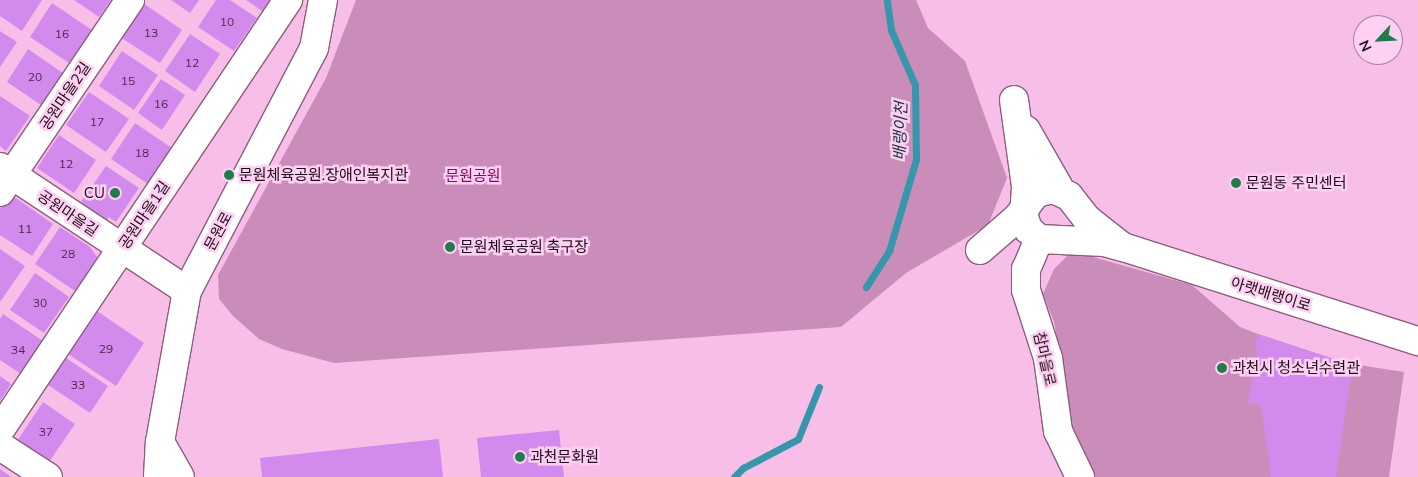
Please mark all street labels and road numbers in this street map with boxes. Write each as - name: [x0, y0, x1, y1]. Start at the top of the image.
- street label: 공원마을2길: [36, 59, 94, 133]
- street label: 공원마을1길: [115, 178, 173, 252]
- street label: 공원마을길: [34, 186, 102, 240]
- street label: 문원로: [200, 208, 236, 254]
- street label: 아랫배랭이로: [1229, 273, 1313, 315]
- street label: 참마을로: [1030, 330, 1060, 388]

